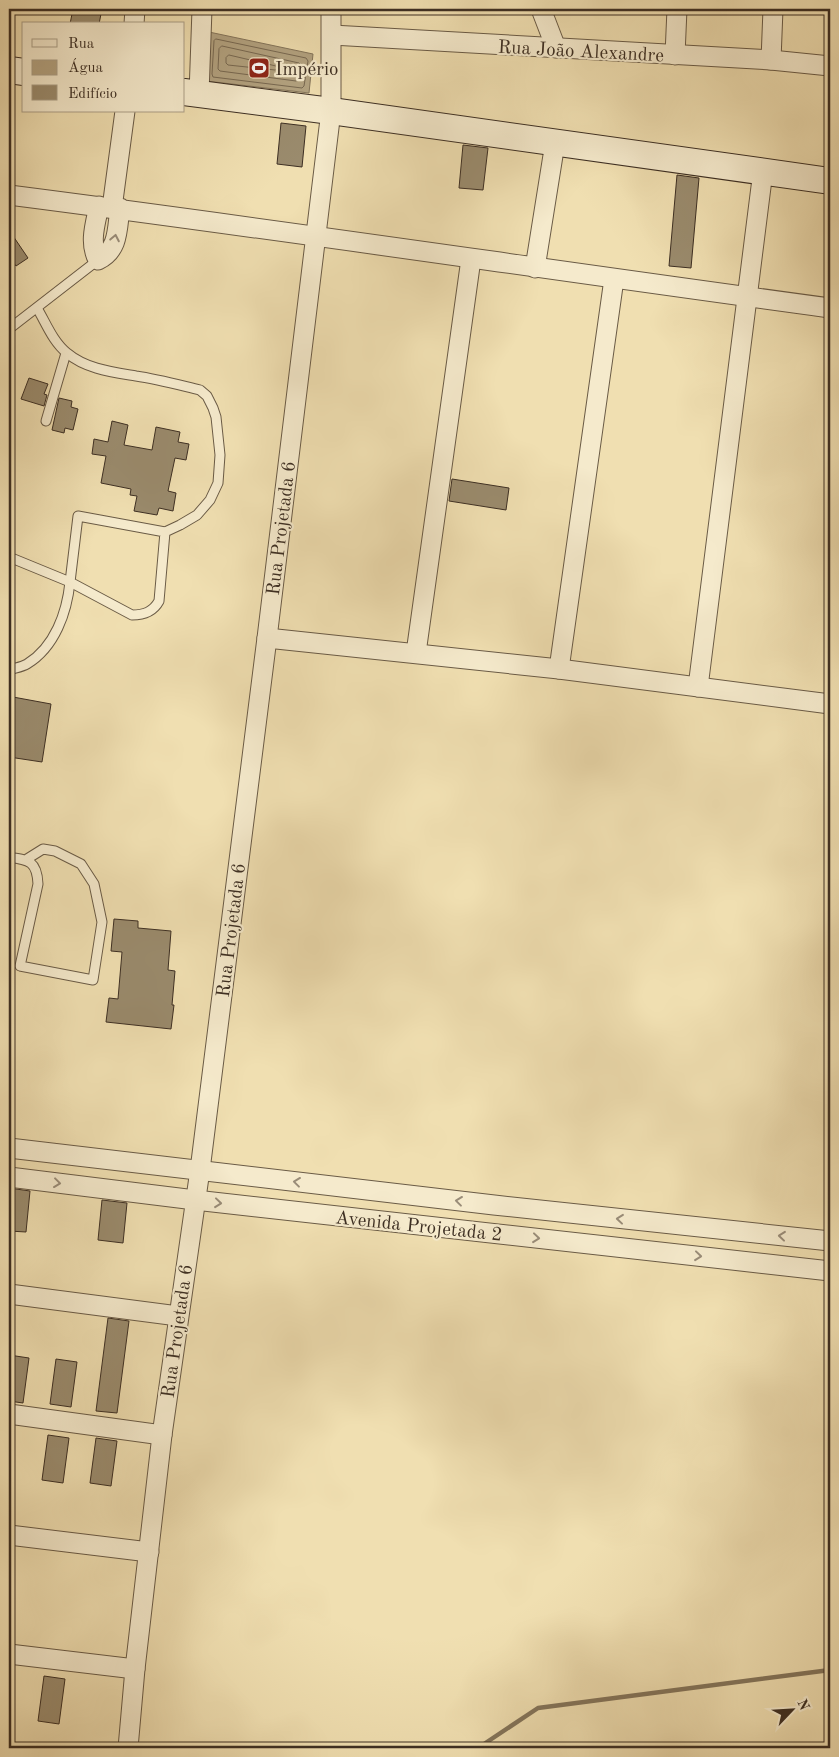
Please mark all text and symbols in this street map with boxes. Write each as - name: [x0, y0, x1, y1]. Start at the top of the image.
- legend: [22, 22, 185, 112]
- text: Rua: [68, 37, 95, 52]
- street label: Rua João Alexandre: [497, 39, 665, 66]
- sports icon: Império: [247, 56, 271, 80]
- text: Água: [68, 58, 104, 76]
- place label: Império: [275, 61, 339, 80]
- text: Edifício: [68, 87, 117, 102]
- one-way arrow: [110, 234, 120, 242]
- street label: Rua Projetada 6: [265, 460, 300, 597]
- street label: Rua Projetada 6: [215, 862, 250, 999]
- one-way arrow: [53, 1177, 61, 1188]
- one-way arrow: [293, 1177, 301, 1188]
- one-way arrow: [454, 1196, 462, 1207]
- one-way arrow: [215, 1197, 223, 1208]
- street label: Avenida Projetada 2: [334, 1209, 503, 1246]
- one-way arrow: [616, 1214, 624, 1225]
- one-way arrow: [778, 1231, 786, 1242]
- one-way arrow: [533, 1232, 541, 1243]
- one-way arrow: [694, 1250, 702, 1261]
- street label: Rua Projetada 6: [160, 1263, 197, 1400]
- north arrow: [766, 1684, 816, 1734]
- text: N: [794, 1697, 812, 1713]

